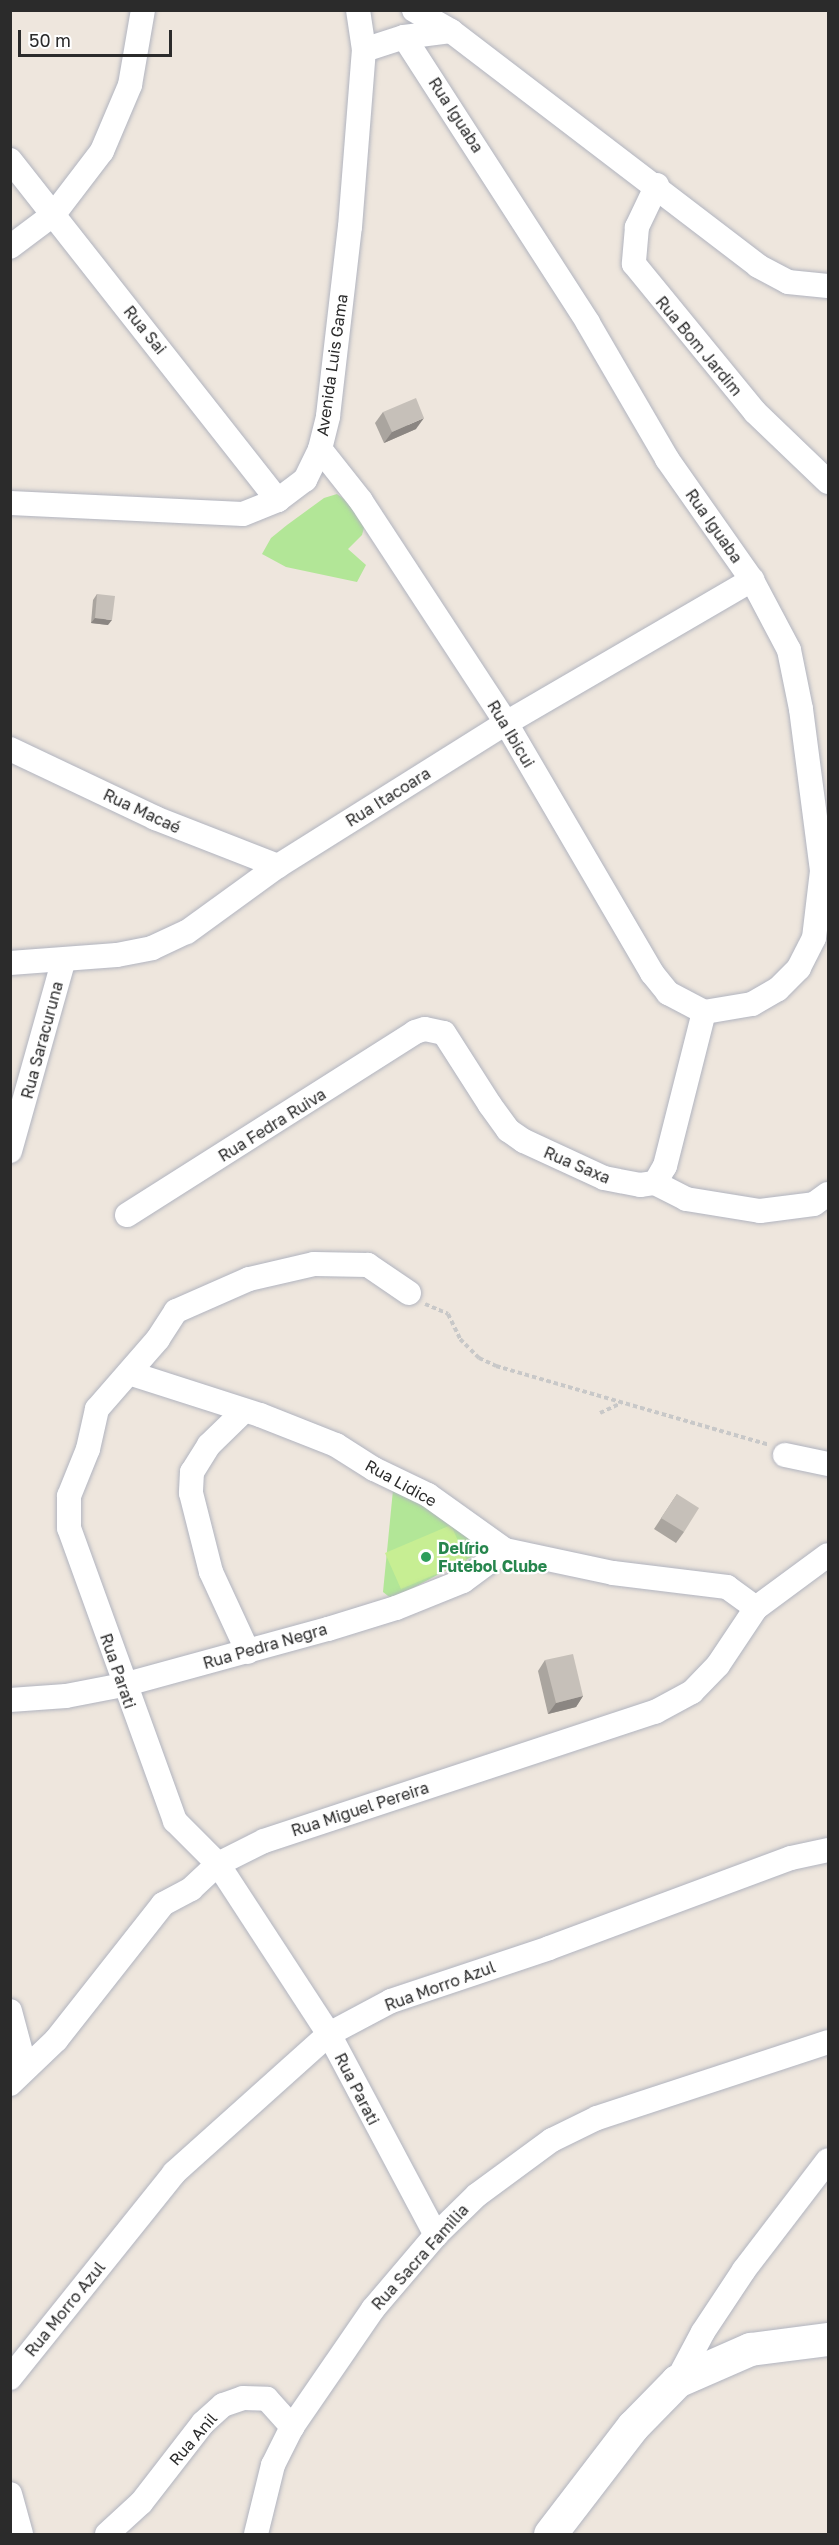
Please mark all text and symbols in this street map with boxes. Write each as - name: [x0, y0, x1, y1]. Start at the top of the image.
- scale bar: [21, 18, 176, 56]
- text: 50 m: [29, 29, 71, 51]
- street label: Rua Iguaba: [425, 74, 487, 156]
- street label: Rua Bom Jardim: [652, 292, 746, 400]
- street label: Avenida Luis Gama: [313, 293, 351, 437]
- street label: Rua Sai: [120, 302, 170, 358]
- street label: Rua Iguaba: [682, 485, 746, 567]
- street label: Rua Ibicui: [483, 697, 539, 771]
- street label: Rua Itacoara: [342, 763, 434, 831]
- street label: Rua Macaé: [100, 785, 184, 837]
- street label: Rua Saracuruna: [17, 979, 67, 1101]
- street label: Rua Fedra Ruiva: [215, 1084, 329, 1166]
- street label: Rua Saxa: [541, 1142, 613, 1188]
- street label: Rua Lidice: [362, 1455, 440, 1511]
- place label: Delírio Futebol Clube: [438, 1538, 547, 1576]
- marker: Delírio Futebol Clube: [419, 1550, 433, 1564]
- street label: Rua Pedra Negra: [201, 1619, 329, 1673]
- street label: Rua Parati: [96, 1631, 140, 1711]
- street label: Rua Miguel Pereira: [289, 1778, 431, 1840]
- street label: Rua Morro Azul: [382, 1957, 498, 2015]
- street label: Rua Parati: [331, 2050, 383, 2128]
- street label: Rua Sacra Familia: [368, 2200, 472, 2314]
- street label: Rua Morro Azul: [21, 2258, 109, 2360]
- street label: Rua Anil: [165, 2409, 221, 2469]

